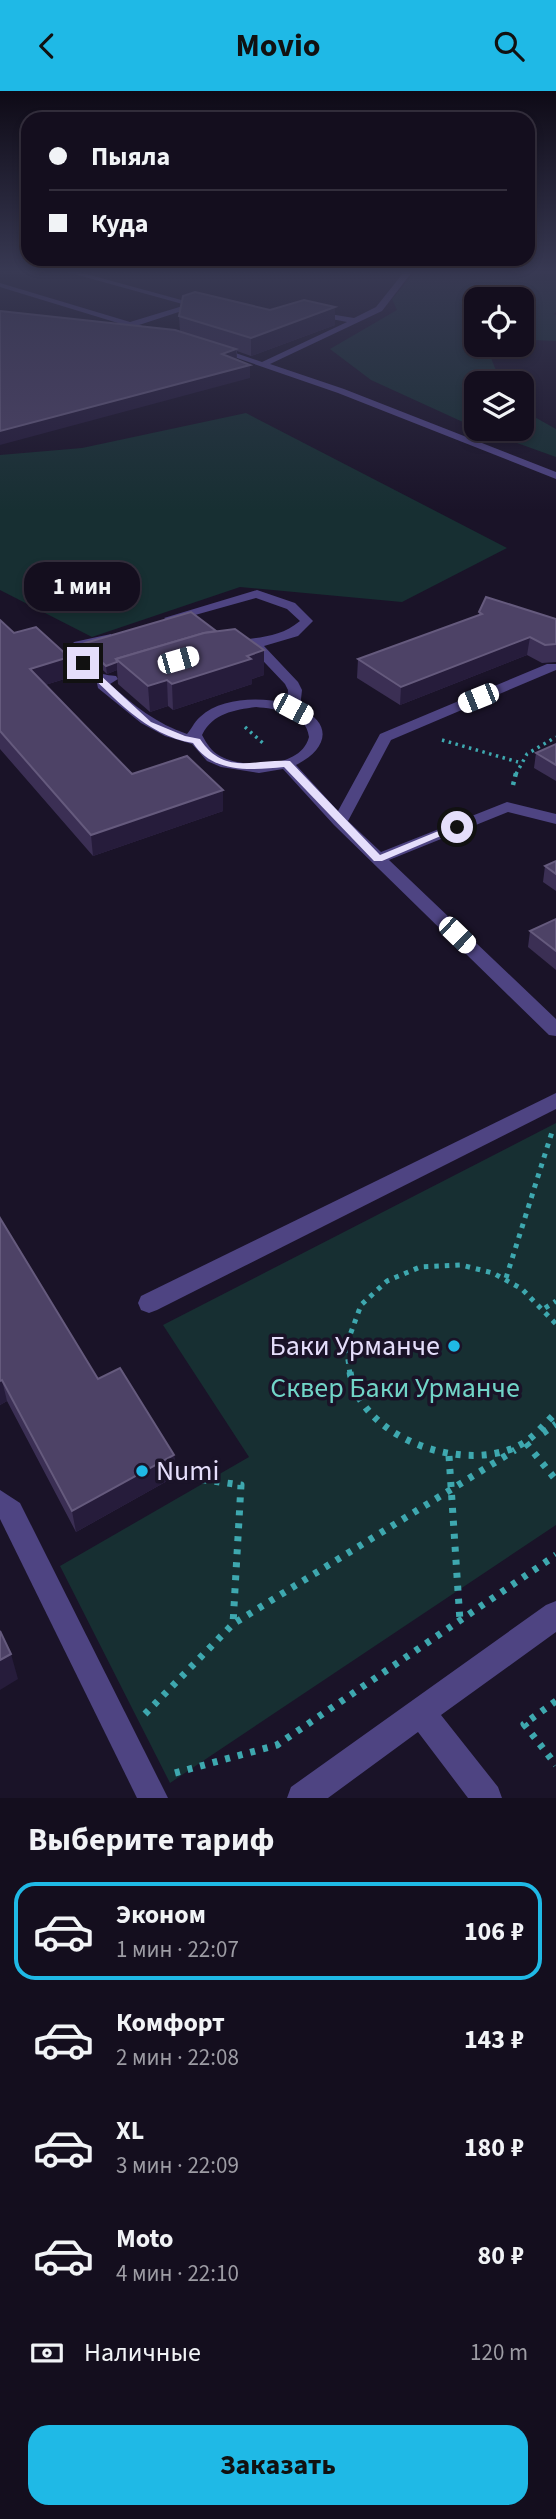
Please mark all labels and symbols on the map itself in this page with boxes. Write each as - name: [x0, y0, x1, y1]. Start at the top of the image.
- callout: 1 мин: [25, 561, 141, 611]
- car: [155, 644, 202, 676]
- route end: [67, 647, 99, 679]
- car: [455, 680, 502, 716]
- car: [270, 690, 317, 728]
- route start: [441, 811, 473, 843]
- car: [435, 913, 480, 957]
- place label: Баки Урманче: [269, 1326, 440, 1366]
- marker: Баки Урманче: [446, 1338, 462, 1354]
- park label: Сквер Баки Урманче: [270, 1368, 520, 1408]
- place label: Numi: [156, 1451, 219, 1491]
- marker: Numi: [134, 1463, 150, 1479]

